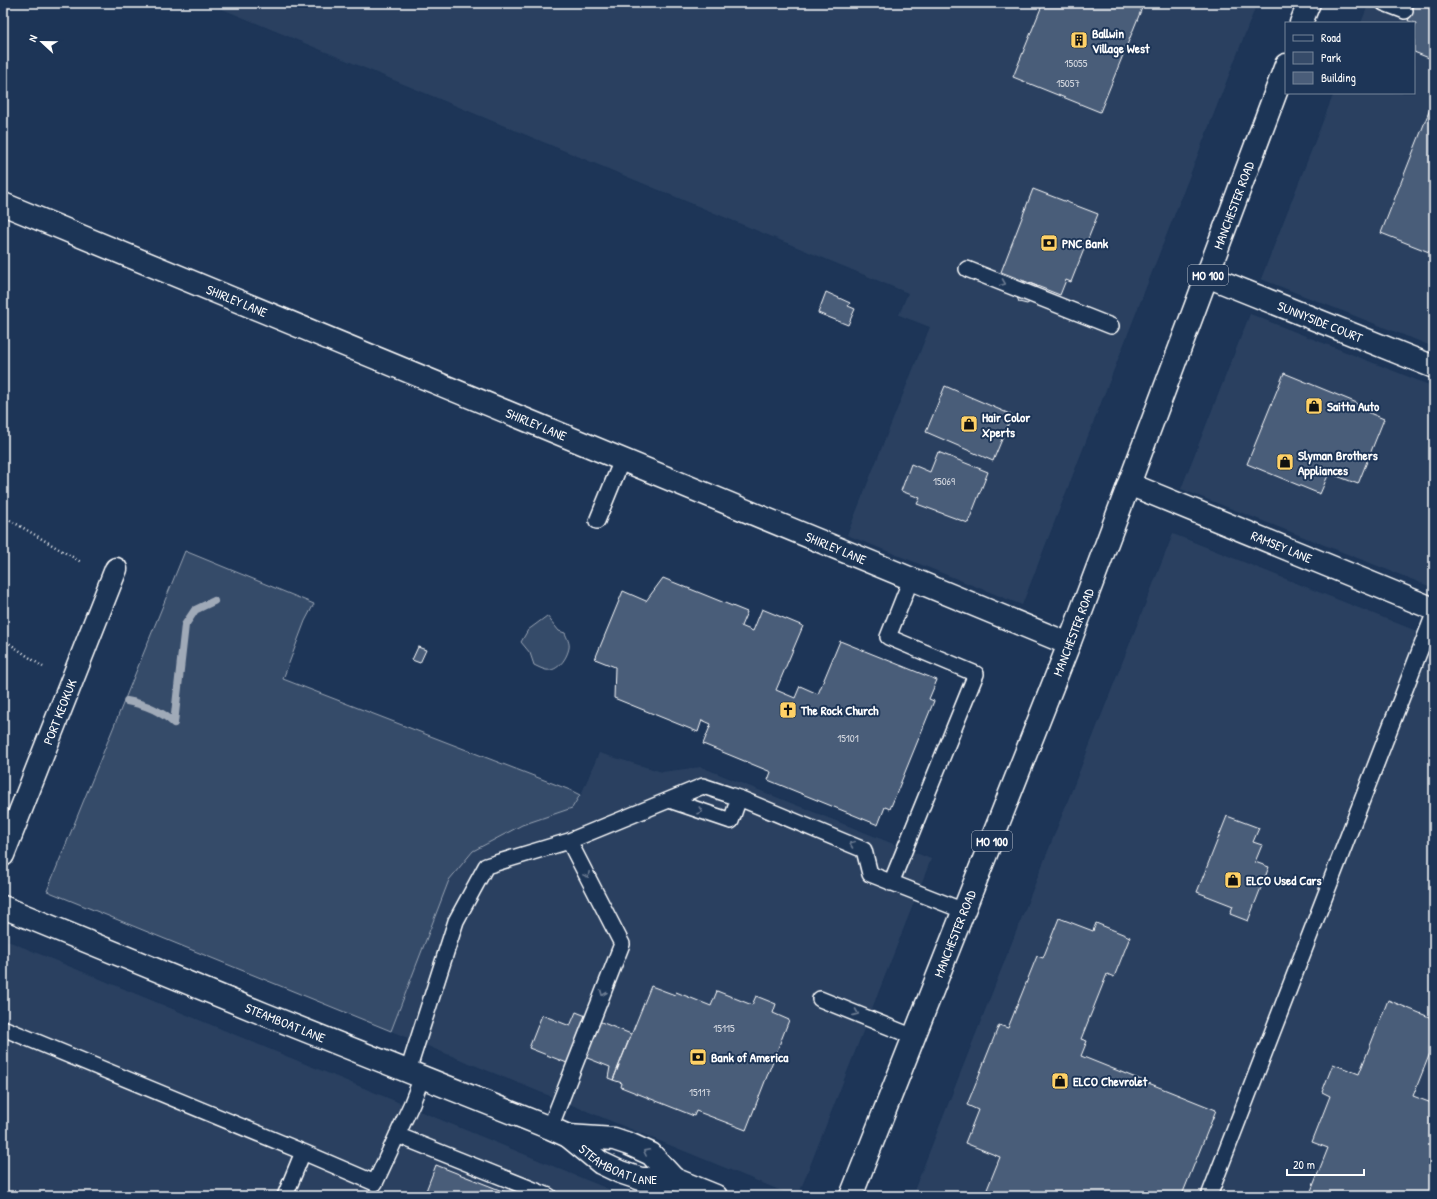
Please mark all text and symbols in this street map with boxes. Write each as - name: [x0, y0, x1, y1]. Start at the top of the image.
- north arrow: [22, 22, 62, 62]
- legend: [1285, 22, 1415, 94]
- place label: Ballwin Village West: [1092, 24, 1150, 58]
- text: Road: [1321, 29, 1341, 46]
- building icon: Ballwin Village West: [1069, 30, 1089, 50]
- text: N: [25, 33, 40, 44]
- text: Park: [1321, 49, 1341, 66]
- house number: 15055: [1065, 56, 1088, 70]
- text: Building: [1321, 69, 1356, 86]
- house number: 15057: [1056, 76, 1080, 90]
- street label: MANCHESTER ROAD: [1209, 158, 1258, 252]
- bank icon: PNC Bank: [1039, 233, 1059, 253]
- place label: PNC Bank: [1062, 234, 1109, 252]
- road number: MO 100: [1188, 265, 1228, 285]
- one-way arrow: [999, 278, 1007, 286]
- street label: SHIRLEY LANE: [204, 280, 270, 321]
- street label: SUNNYSIDE COURT: [1275, 296, 1366, 347]
- shop icon: Saitta Auto: [1304, 396, 1324, 416]
- place label: Saitta Auto: [1327, 397, 1380, 415]
- street label: SHIRLEY LANE: [503, 404, 570, 445]
- place label: Hair Color Xperts: [982, 408, 1031, 442]
- shop icon: Hair Color Xperts: [959, 414, 979, 434]
- place label: Slyman Brothers Appliances: [1298, 446, 1378, 480]
- shop icon: Slyman Brothers Appliances: [1275, 452, 1295, 472]
- house number: 15069: [933, 474, 955, 488]
- street label: RAMSEY LANE: [1248, 526, 1315, 567]
- street label: SHIRLEY LANE: [803, 527, 869, 568]
- street label: MANCHESTER ROAD: [1048, 585, 1098, 679]
- street label: PORT KEOKUK: [39, 676, 81, 747]
- church icon: The Rock Church: [778, 700, 798, 720]
- place label: The Rock Church: [800, 701, 879, 719]
- house number: 15101: [837, 731, 859, 745]
- one-way arrow: [696, 806, 703, 814]
- road number: MO 100: [972, 831, 1012, 851]
- one-way arrow: [848, 841, 855, 849]
- shop icon: ELCO Used Cars: [1223, 870, 1243, 890]
- one-way arrow: [582, 871, 590, 879]
- place label: ELCO Used Cars: [1246, 871, 1322, 889]
- street label: MANCHESTER ROAD: [929, 887, 980, 980]
- one-way arrow: [600, 989, 608, 997]
- street label: STEAMBOAT LANE: [242, 998, 328, 1047]
- one-way arrow: [853, 1009, 860, 1017]
- house number: 15115: [713, 1021, 735, 1035]
- bank icon: Bank of America: [688, 1047, 708, 1067]
- place label: Bank of America: [711, 1048, 789, 1066]
- shop icon: ELCO Chevrolet: [1050, 1071, 1070, 1091]
- place label: ELCO Chevrolet: [1073, 1072, 1148, 1090]
- house number: 15117: [689, 1085, 711, 1099]
- street label: STEAMBOAT LANE: [575, 1140, 657, 1188]
- one-way arrow: [643, 1149, 650, 1157]
- scale bar: [1287, 1151, 1364, 1177]
- text: 20 m: [1293, 1156, 1315, 1173]

